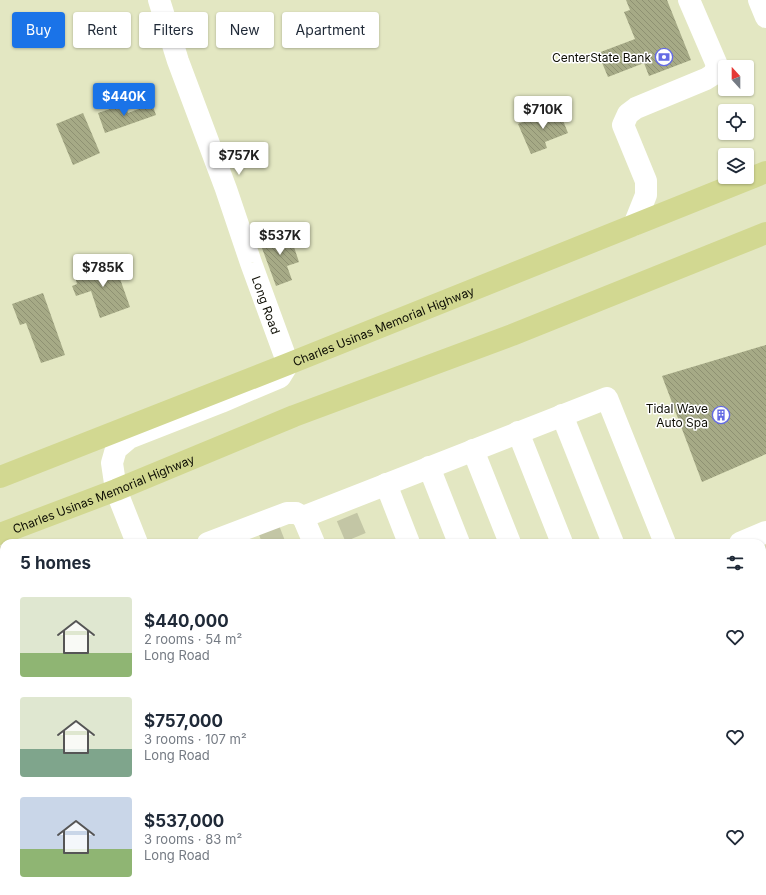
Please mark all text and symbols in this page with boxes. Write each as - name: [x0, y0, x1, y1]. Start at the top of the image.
- chip: Buy: [12, 12, 65, 48]
- chip: Rent: [73, 12, 131, 48]
- chip: Filters: [139, 12, 208, 48]
- chip: New: [216, 12, 274, 48]
- chip: Apartment: [282, 12, 379, 48]
- bank icon: CenterState Bank: [654, 47, 674, 67]
- place label: CenterState Bank: [552, 50, 651, 65]
- north arrow: [718, 60, 754, 96]
- map controls: [718, 60, 754, 184]
- pin: $440K: [96, 83, 152, 117]
- text: $440K: [102, 88, 146, 104]
- pin: $710K: [515, 96, 571, 130]
- text: $710K: [523, 101, 563, 117]
- button: locate: [718, 104, 754, 140]
- pin: $757K: [211, 142, 267, 176]
- text: $757K: [218, 147, 260, 163]
- button: layers: [718, 148, 754, 184]
- pin: $537K: [252, 222, 308, 256]
- text: $537K: [259, 227, 301, 243]
- pin: $785K: [75, 254, 131, 288]
- text: $785K: [82, 259, 124, 275]
- street label: Long Road: [249, 274, 283, 336]
- street label: Charles Usinas Memorial Highway: [290, 282, 476, 369]
- place label: Tidal Wave Auto Spa: [646, 401, 708, 430]
- building icon: Tidal Wave Auto Spa: [711, 405, 731, 425]
- street label: Charles Usinas Memorial Highway: [10, 451, 197, 536]
- icon: filters: [724, 552, 746, 574]
- text: 5 homes: [20, 553, 91, 573]
- text: $440,000: [144, 611, 229, 631]
- icon: home: [52, 613, 100, 661]
- icon: heart: [724, 626, 746, 648]
- text: 2 rooms · 54 m²: [144, 631, 242, 647]
- text: Long Road: [144, 647, 210, 663]
- text: $757,000: [144, 711, 223, 731]
- icon: home: [52, 713, 100, 761]
- icon: heart: [724, 726, 746, 748]
- text: 3 rooms · 107 m²: [144, 731, 247, 747]
- text: Long Road: [144, 747, 210, 763]
- text: $537,000: [144, 811, 224, 831]
- icon: home: [52, 813, 100, 861]
- icon: heart: [724, 826, 746, 848]
- text: 3 rooms · 83 m²: [144, 831, 242, 847]
- text: Long Road: [144, 847, 210, 863]

